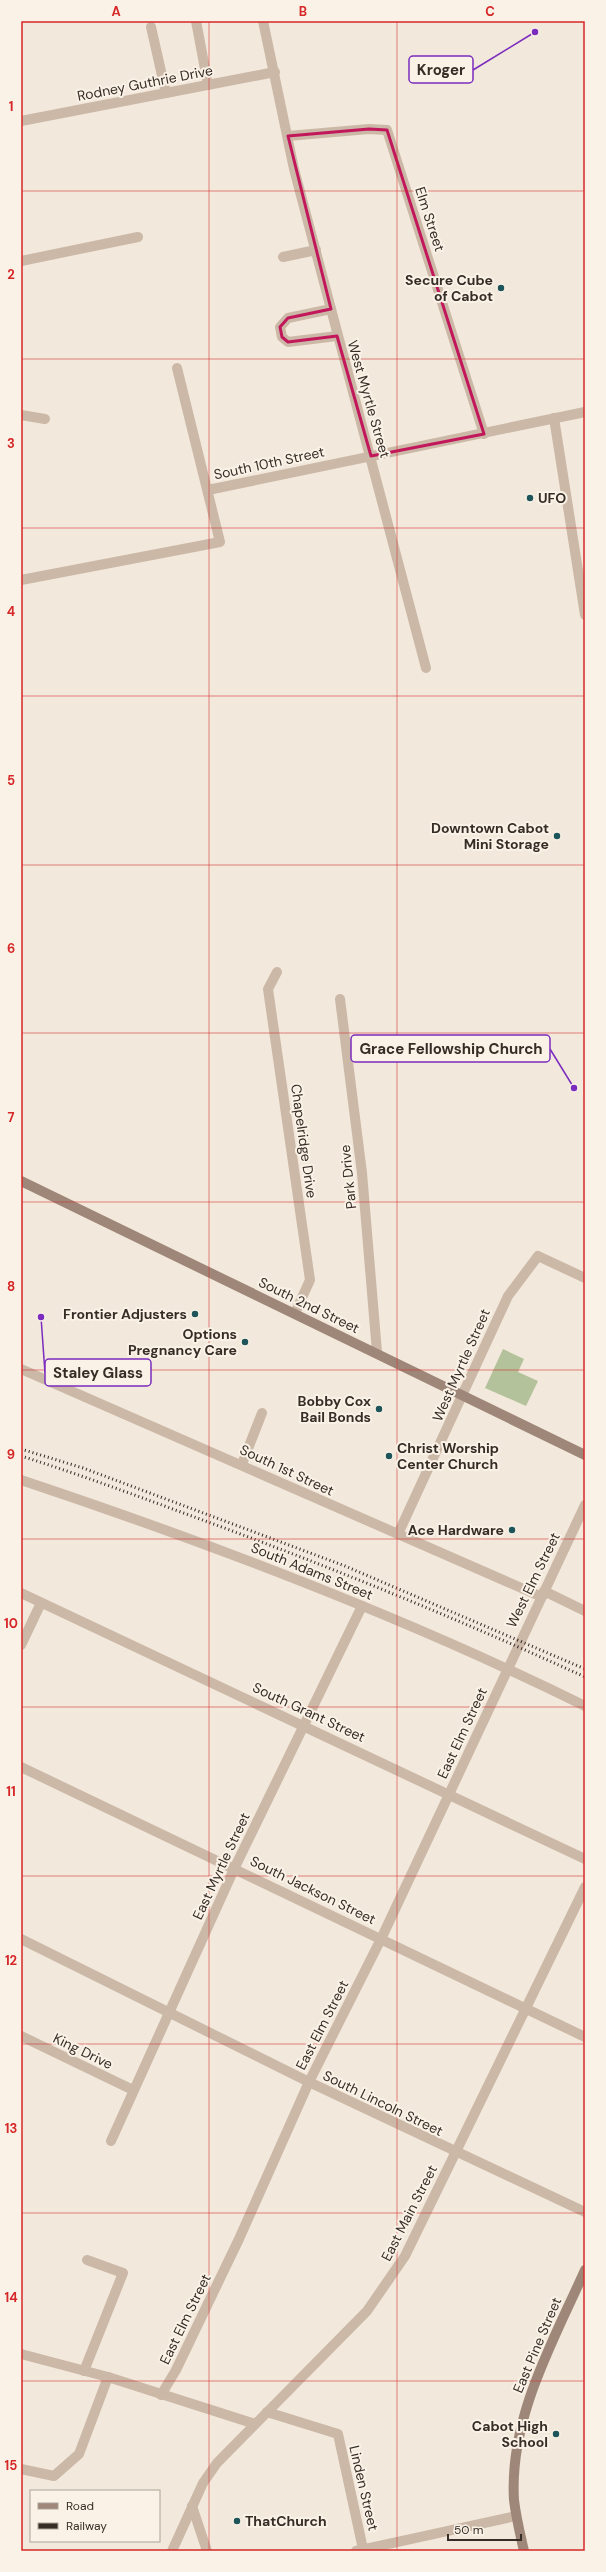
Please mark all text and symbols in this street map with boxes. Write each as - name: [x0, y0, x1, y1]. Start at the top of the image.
- text: A: [111, 3, 121, 20]
- text: B: [299, 3, 307, 20]
- text: C: [485, 3, 495, 20]
- callout: Kroger: [409, 56, 473, 83]
- text: Kroger: [417, 60, 465, 80]
- street label: Rodney Guthrie Drive: [76, 61, 214, 105]
- text: 1: [9, 98, 13, 115]
- street label: Elm Street: [411, 184, 449, 254]
- text: 2: [7, 266, 15, 283]
- place label: Secure Cube of Cabot: [405, 271, 493, 305]
- marker: Secure Cube of Cabot: [496, 283, 506, 293]
- street label: West Myrtle Street: [344, 338, 394, 460]
- text: 3: [7, 435, 15, 452]
- street label: South 10th Street: [212, 442, 326, 484]
- place label: UFO: [538, 489, 566, 507]
- marker: UFO: [525, 493, 535, 503]
- text: 4: [7, 603, 15, 620]
- text: 5: [7, 772, 15, 789]
- place label: Downtown Cabot Mini Storage: [431, 819, 549, 853]
- marker: Downtown Cabot Mini Storage: [552, 831, 562, 841]
- text: 6: [7, 940, 15, 957]
- callout: Grace Fellowship Church: [351, 1035, 550, 1062]
- text: Grace Fellowship Church: [359, 1039, 543, 1059]
- street label: Chapelridge Drive: [287, 1083, 321, 1199]
- text: 7: [8, 1109, 15, 1126]
- street label: Park Drive: [336, 1144, 360, 1210]
- street label: South 2nd Street: [256, 1273, 362, 1337]
- text: 8: [7, 1278, 15, 1295]
- place label: Frontier Adjusters: [63, 1305, 187, 1323]
- street label: West Myrtle Street: [428, 1306, 494, 1424]
- marker: Frontier Adjusters: [190, 1309, 200, 1319]
- place label: Options Pregnancy Care: [128, 1325, 237, 1359]
- marker: Options Pregnancy Care: [240, 1337, 250, 1347]
- callout: Staley Glass: [45, 1359, 151, 1386]
- text: Staley Glass: [53, 1363, 143, 1383]
- place label: Bobby Cox Bail Bonds: [298, 1392, 371, 1426]
- marker: Bobby Cox Bail Bonds: [374, 1404, 384, 1414]
- place label: Christ Worship Center Church: [397, 1439, 499, 1473]
- street label: South 1st Street: [237, 1440, 337, 1500]
- text: 9: [7, 1446, 15, 1463]
- marker: Christ Worship Center Church: [384, 1451, 394, 1461]
- place label: Ace Hardware: [408, 1521, 504, 1539]
- marker: Ace Hardware: [507, 1525, 517, 1535]
- street label: West Elm Street: [502, 1529, 564, 1631]
- street label: South Adams Street: [248, 1538, 376, 1604]
- text: 10: [4, 1615, 18, 1632]
- street label: South Grant Street: [250, 1678, 368, 1746]
- street label: East Elm Street: [433, 1685, 491, 1781]
- text: 11: [6, 1783, 16, 1800]
- street label: East Myrtle Street: [188, 1810, 254, 1922]
- street label: South Jackson Street: [247, 1852, 379, 1928]
- text: 12: [5, 1952, 17, 1969]
- street label: East Elm Street: [292, 1977, 352, 2073]
- street label: King Drive: [50, 2029, 116, 2073]
- street label: South Lincoln Street: [320, 2066, 446, 2140]
- text: 13: [5, 2120, 17, 2137]
- street label: East Main Street: [377, 2162, 441, 2264]
- street label: East Elm Street: [155, 2271, 215, 2367]
- text: 14: [4, 2289, 18, 2306]
- street label: East Pine Street: [509, 2294, 565, 2396]
- place label: Cabot High School: [472, 2417, 548, 2451]
- marker: Cabot High School: [551, 2429, 561, 2439]
- street label: Linden Street: [345, 2444, 383, 2532]
- text: 15: [5, 2457, 17, 2474]
- legend: [30, 2490, 160, 2542]
- text: Road: [66, 2498, 94, 2514]
- place label: ThatChurch: [245, 2512, 327, 2530]
- marker: ThatChurch: [232, 2516, 242, 2526]
- scale bar: [448, 2516, 521, 2542]
- text: Railway: [66, 2518, 107, 2534]
- text: 50 m: [454, 2522, 483, 2538]

